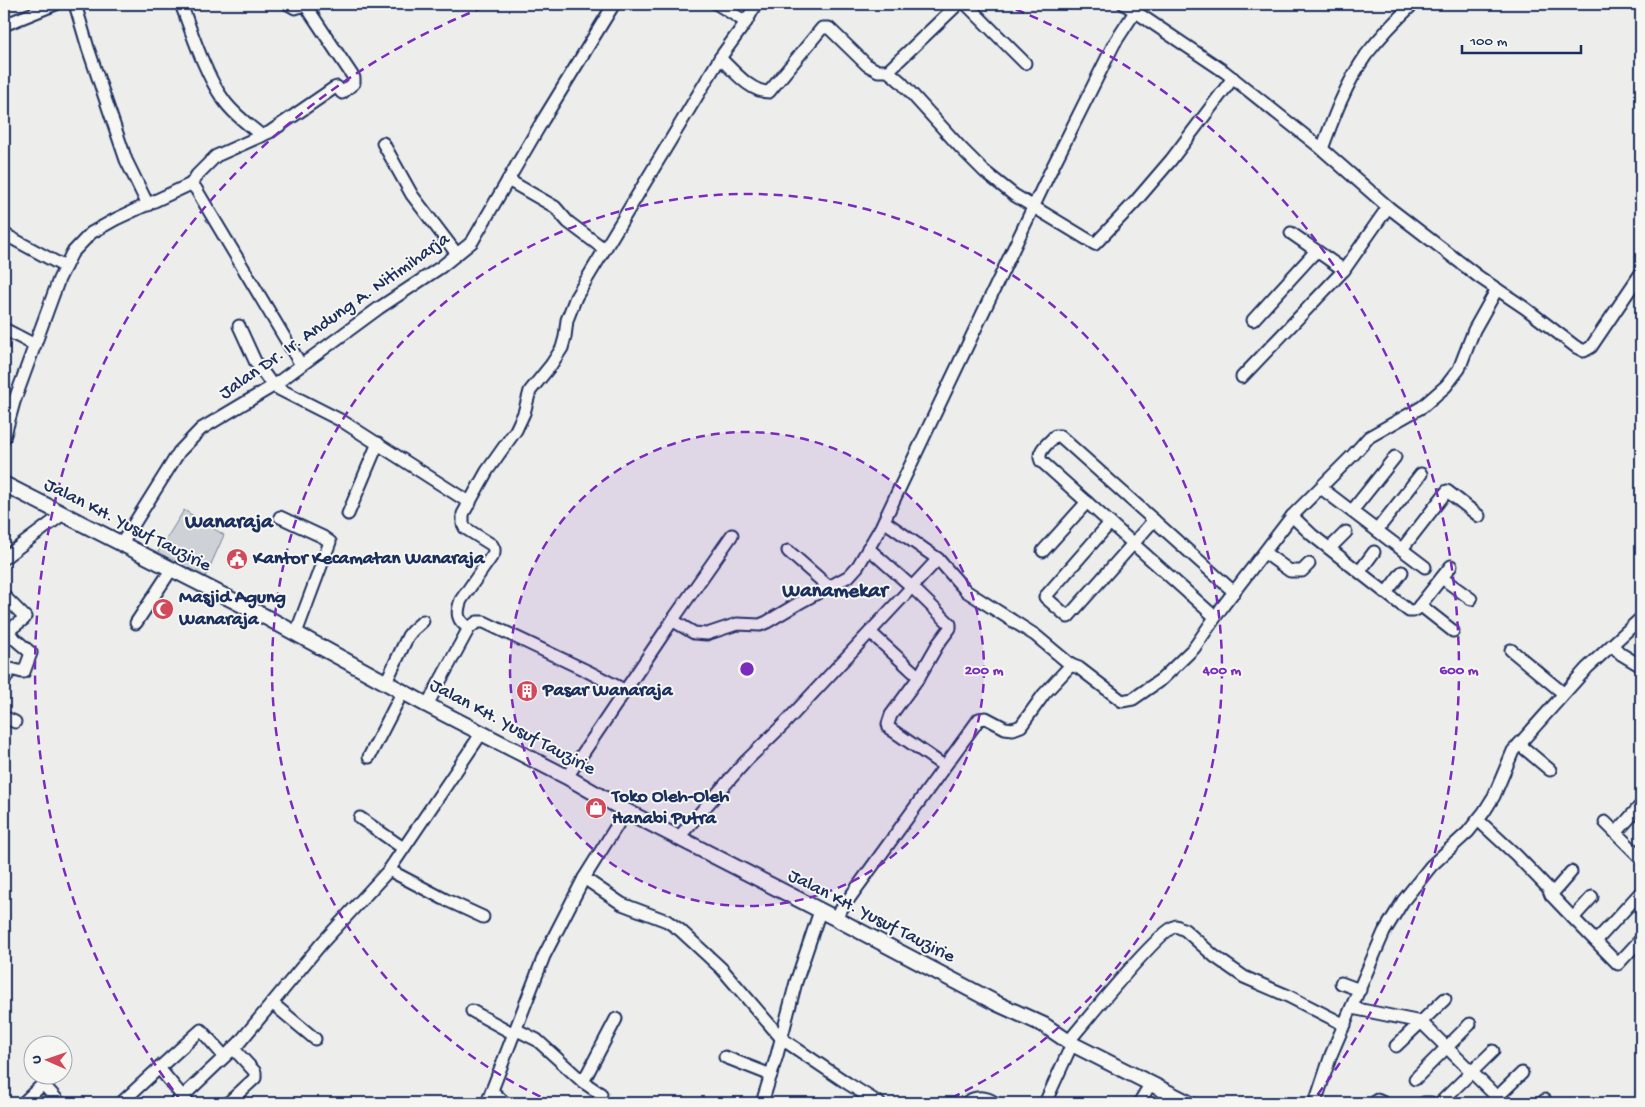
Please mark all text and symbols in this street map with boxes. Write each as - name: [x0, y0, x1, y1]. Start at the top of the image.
- scale bar: [1462, 22, 1581, 54]
- text: 100 m: [1469, 33, 1508, 51]
- street label: Jalan Dr. Ir. Andung A. Nitimiharja: [215, 228, 456, 406]
- street label: Jalan KH. Yusuf Tauzirie: [40, 474, 215, 578]
- district label: Wanaraja: [184, 511, 274, 536]
- public building icon: Kantor Kecamatan Wanaraja: [225, 547, 249, 571]
- place label: Kantor Kecamatan Wanaraja: [252, 548, 486, 571]
- district label: Wanamekar: [781, 580, 890, 605]
- place label: Masjid Agung Wanaraja: [178, 587, 286, 632]
- mosque icon: Masjid Agung Wanaraja: [151, 597, 175, 621]
- centre of rings: [738, 660, 756, 678]
- text: 200 m: [965, 662, 1004, 680]
- text: 400 m: [1202, 662, 1242, 680]
- text: 600 m: [1440, 662, 1479, 680]
- street label: Jalan KH. Yusuf Tauzirie: [425, 675, 599, 782]
- building icon: Pasar Wanaraja: [515, 679, 539, 703]
- place label: Pasar Wanaraja: [542, 680, 674, 703]
- place label: Toko Oleh-Oleh Hanabi Putra: [610, 786, 730, 831]
- shop icon: Toko Oleh-Oleh Hanabi Putra: [584, 796, 608, 820]
- street label: Jalan KH. Yusuf Tauzirie: [784, 865, 959, 969]
- north arrow: [22, 1034, 72, 1084]
- text: U: [29, 1055, 46, 1064]

